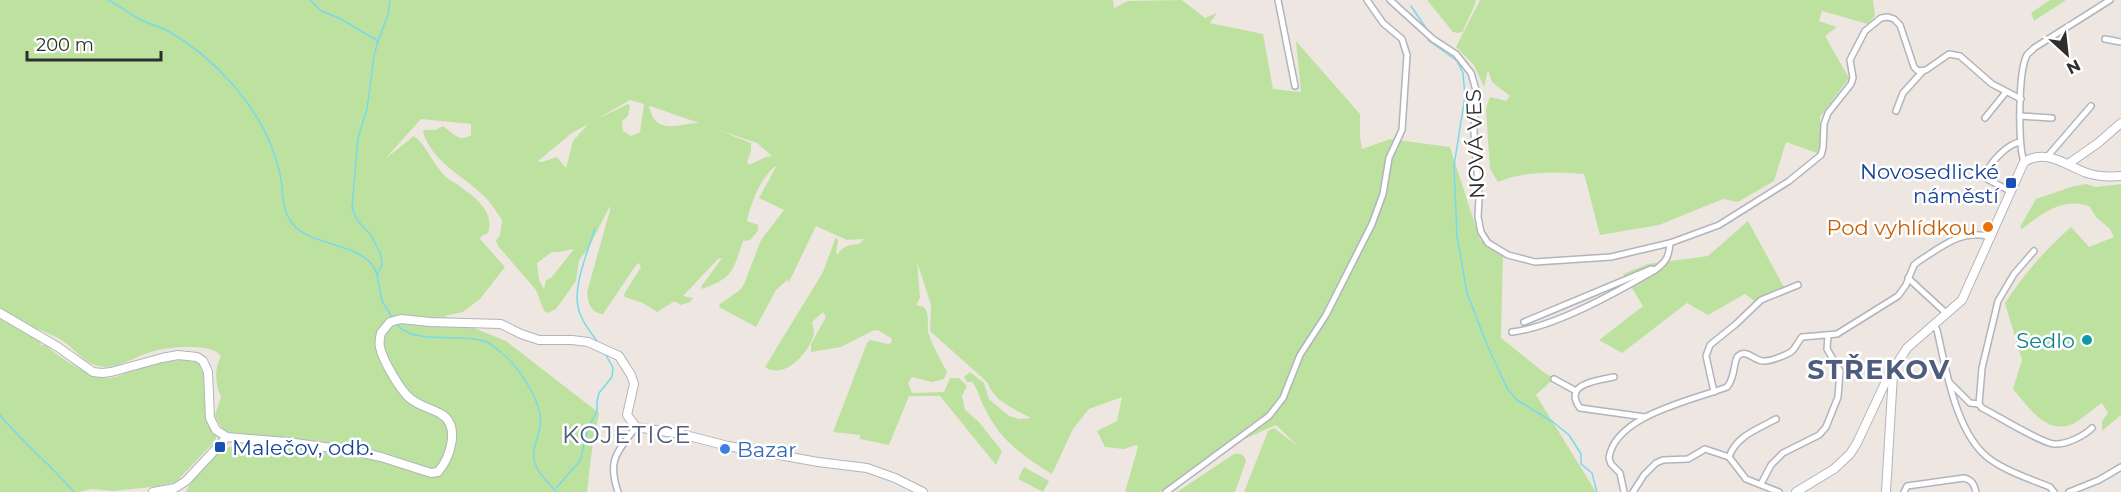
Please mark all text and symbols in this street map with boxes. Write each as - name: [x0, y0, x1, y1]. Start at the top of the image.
- scale bar: [27, 24, 160, 62]
- north arrow: [2037, 24, 2097, 84]
- text: 200 m: [36, 34, 94, 56]
- text: N: [2064, 56, 2084, 78]
- street label: NOVÁ VES: [1461, 89, 1489, 199]
- place label: Novosedlické náměstí: [1860, 159, 2000, 208]
- marker: Novosedlické náměstí: [2004, 176, 2018, 190]
- place label: Pod vyhlídkou: [1827, 215, 1976, 240]
- marker: Pod vyhlídkou: [1981, 220, 1995, 234]
- place label: Sedlo: [2016, 328, 2075, 353]
- marker: Sedlo: [2080, 333, 2094, 347]
- district label: STŘEKOV: [1807, 353, 1951, 386]
- district label: KOJETICE: [562, 420, 692, 449]
- place label: Malečov, odb.: [232, 435, 374, 460]
- place label: Bazar: [737, 437, 797, 462]
- marker: Malečov, odb.: [213, 440, 227, 454]
- marker: Bazar: [718, 442, 732, 456]

